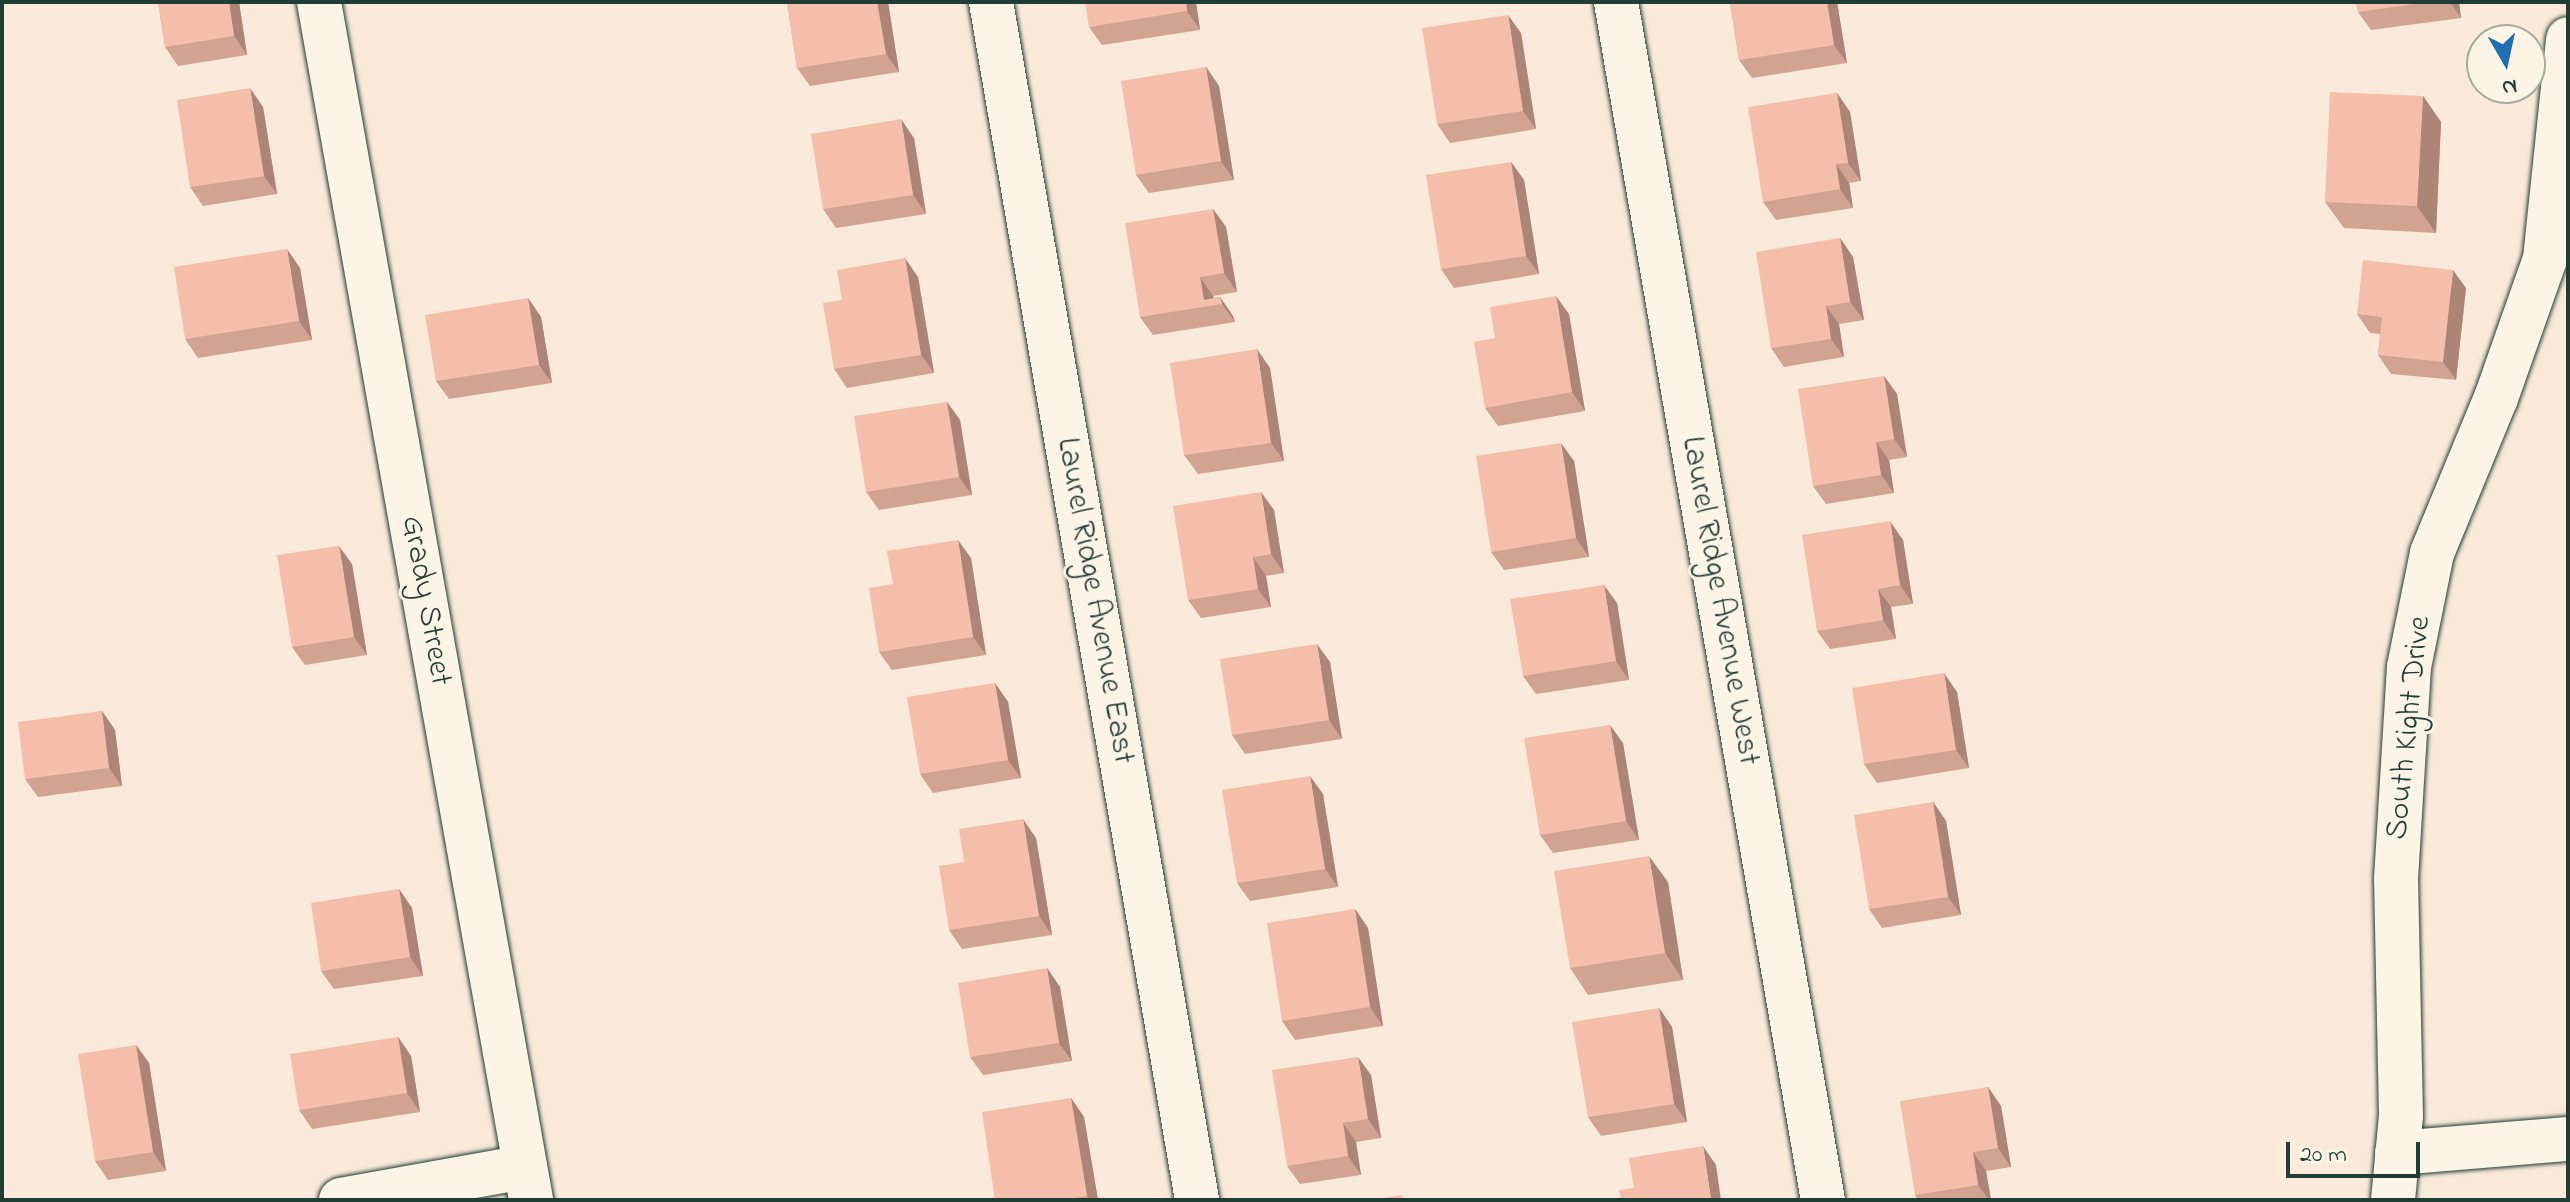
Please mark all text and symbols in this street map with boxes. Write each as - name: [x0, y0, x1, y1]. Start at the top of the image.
- north arrow: [2466, 24, 2546, 104]
- text: N: [2500, 69, 2519, 103]
- street label: Laurel Ridge Avenue West: [1671, 434, 1767, 768]
- street label: Laurel Ridge Avenue East: [1046, 435, 1142, 767]
- street label: Grady Street: [391, 513, 459, 689]
- street label: South Kight Drive: [2379, 614, 2441, 842]
- scale bar: [2290, 1126, 2424, 1176]
- text: 20 m: [2300, 1138, 2347, 1173]

